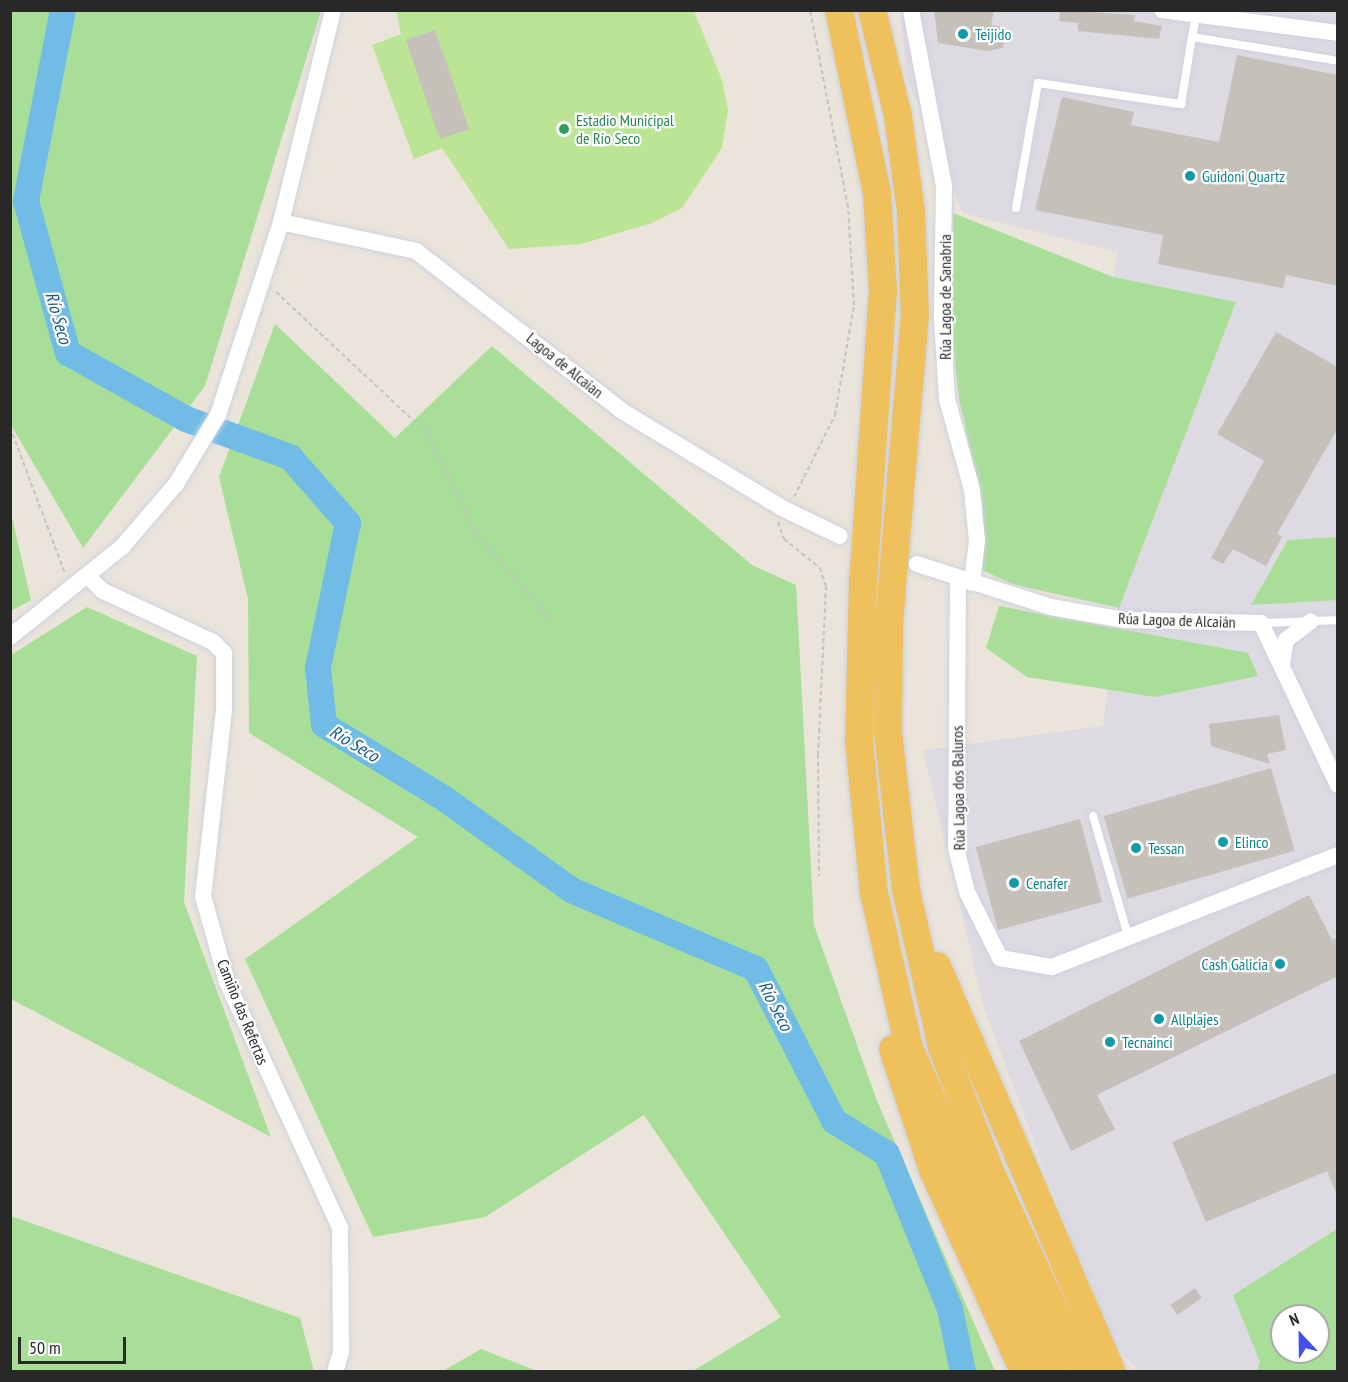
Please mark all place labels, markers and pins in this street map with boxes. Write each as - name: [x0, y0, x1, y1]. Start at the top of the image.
- place label: Teijido: [975, 24, 1011, 44]
- marker: Teijido: [956, 27, 970, 41]
- place label: Estadio Municipal de Río Seco: [576, 110, 674, 148]
- marker: Estadio Municipal de Río Seco: [557, 122, 571, 136]
- place label: Guidoni Quartz: [1202, 166, 1285, 186]
- marker: Guidoni Quartz: [1183, 169, 1197, 183]
- place label: Elinco: [1235, 832, 1268, 852]
- marker: Elinco: [1216, 835, 1230, 849]
- place label: Tessan: [1148, 838, 1184, 858]
- marker: Tessan: [1129, 841, 1143, 855]
- place label: Cenafer: [1026, 873, 1068, 893]
- marker: Cenafer: [1007, 876, 1021, 890]
- place label: Cash Galicia: [1202, 954, 1268, 974]
- marker: Cash Galicia: [1273, 957, 1287, 971]
- place label: Allplajes: [1171, 1009, 1219, 1029]
- marker: Allplajes: [1152, 1012, 1166, 1026]
- place label: Tecnainci: [1122, 1032, 1173, 1052]
- marker: Tecnainci: [1103, 1035, 1117, 1049]

